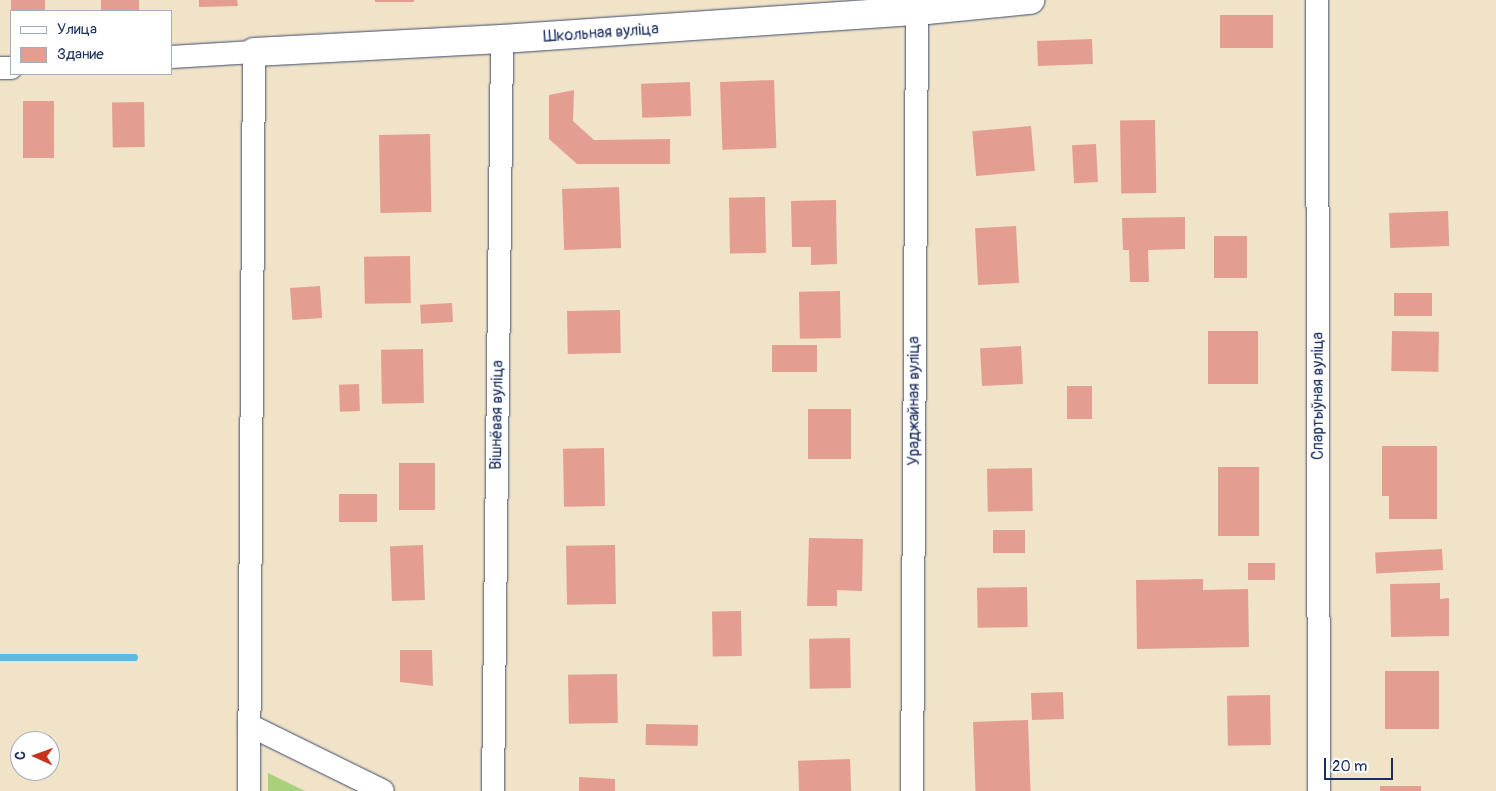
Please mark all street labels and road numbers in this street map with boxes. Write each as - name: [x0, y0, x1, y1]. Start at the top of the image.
- street label: Школьная вуліца: [543, 19, 659, 47]
- street label: Спартыўная вуліца: [1308, 332, 1328, 460]
- street label: Ураджайная вуліца: [904, 336, 924, 466]
- street label: Вішнёвая вуліца: [486, 360, 508, 470]

